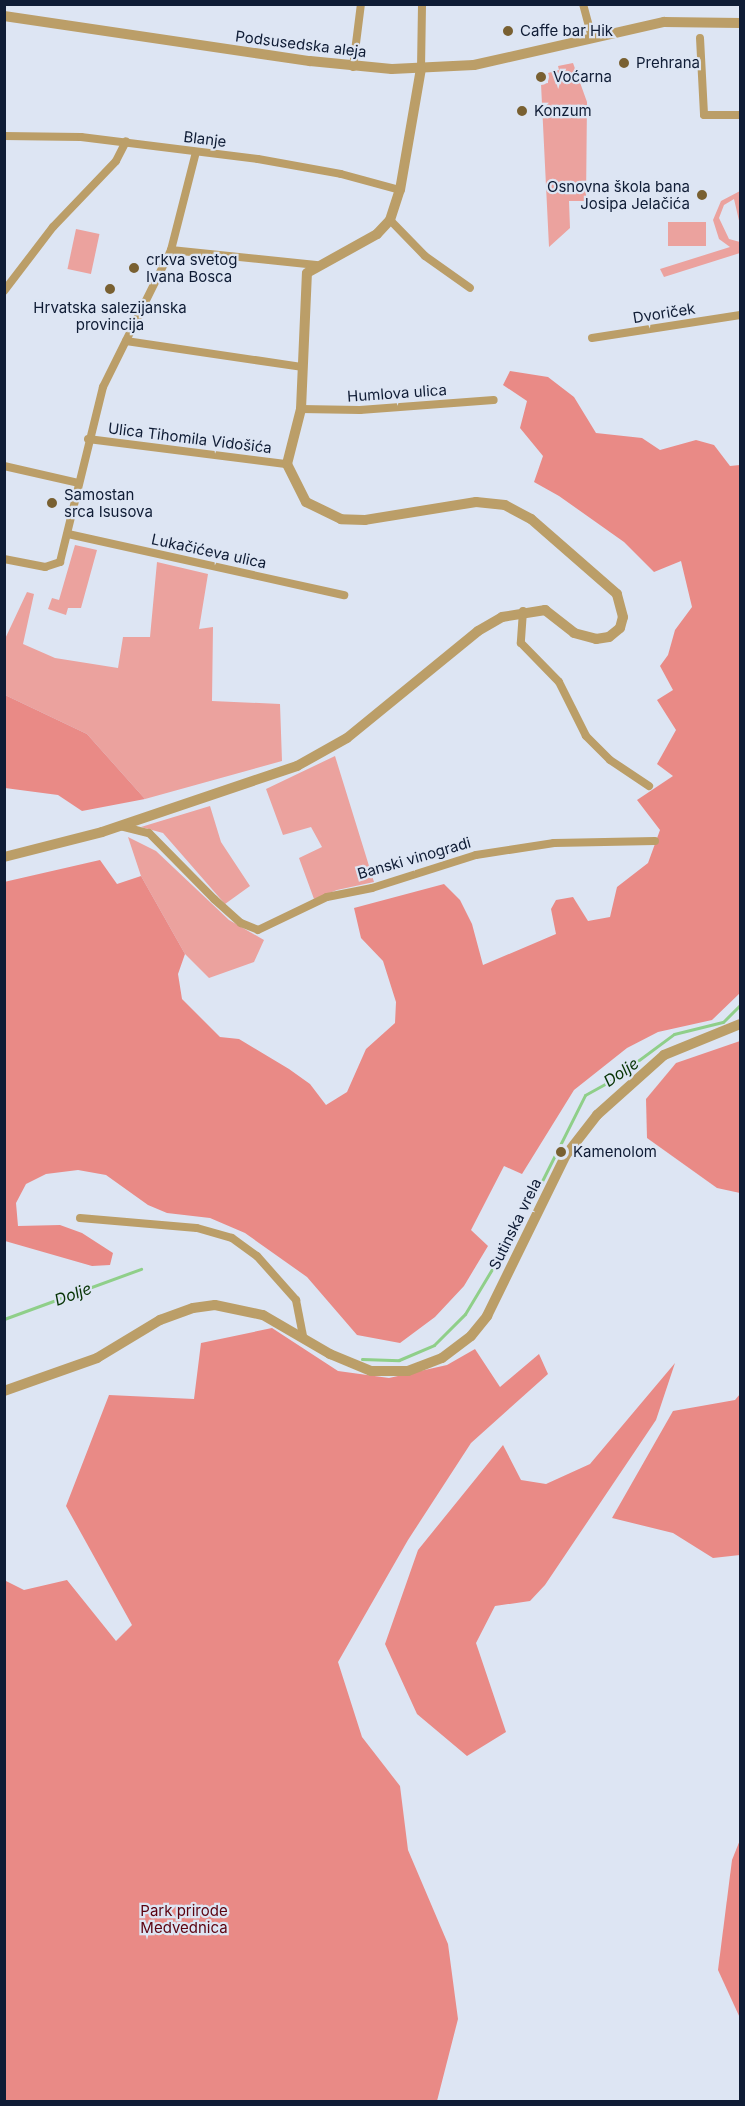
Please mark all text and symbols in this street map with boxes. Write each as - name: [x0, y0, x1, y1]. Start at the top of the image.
- place label: Caffe bar Hik: [520, 22, 613, 40]
- marker: Caffe bar Hik: [501, 24, 515, 38]
- street label: Podsusedska aleja: [234, 27, 368, 61]
- place label: Prehrana: [636, 54, 700, 72]
- marker: Prehrana: [617, 56, 631, 70]
- place label: Voćarna: [553, 68, 612, 86]
- marker: Voćarna: [534, 70, 548, 84]
- place label: Konzum: [534, 102, 592, 120]
- marker: Konzum: [515, 104, 529, 118]
- street label: Blanje: [183, 127, 227, 151]
- place label: Osnovna škola bana Josipa Jelačića: [547, 177, 690, 212]
- marker: Osnovna škola bana Josipa Jelačića: [695, 188, 709, 202]
- place label: crkva svetog Ivana Bosca: [146, 250, 237, 285]
- marker: crkva svetog Ivana Bosca: [127, 261, 141, 275]
- marker: Hrvatska salezijanska provincija: [103, 282, 117, 296]
- place label: Hrvatska salezijanska provincija: [33, 298, 187, 333]
- street label: Dvoriček: [631, 299, 697, 327]
- street label: Humlova ulica: [347, 381, 447, 405]
- street label: Ulica Tihomila Vidošića: [107, 419, 273, 457]
- place label: Samostan srca Isusova: [64, 485, 153, 520]
- marker: Samostan srca Isusova: [45, 496, 59, 510]
- street label: Lukačićeva ulica: [150, 530, 268, 572]
- street label: Banski vinogradi: [355, 833, 473, 883]
- water label: Dolje: [600, 1053, 642, 1091]
- place label: Kamenolom: [573, 1143, 657, 1161]
- marker: Kamenolom: [554, 1145, 568, 1159]
- street label: Sutinska vrela: [485, 1175, 545, 1273]
- water label: Dolje: [52, 1278, 94, 1310]
- park label: Park prirode Medvednica: [140, 1901, 228, 1936]

